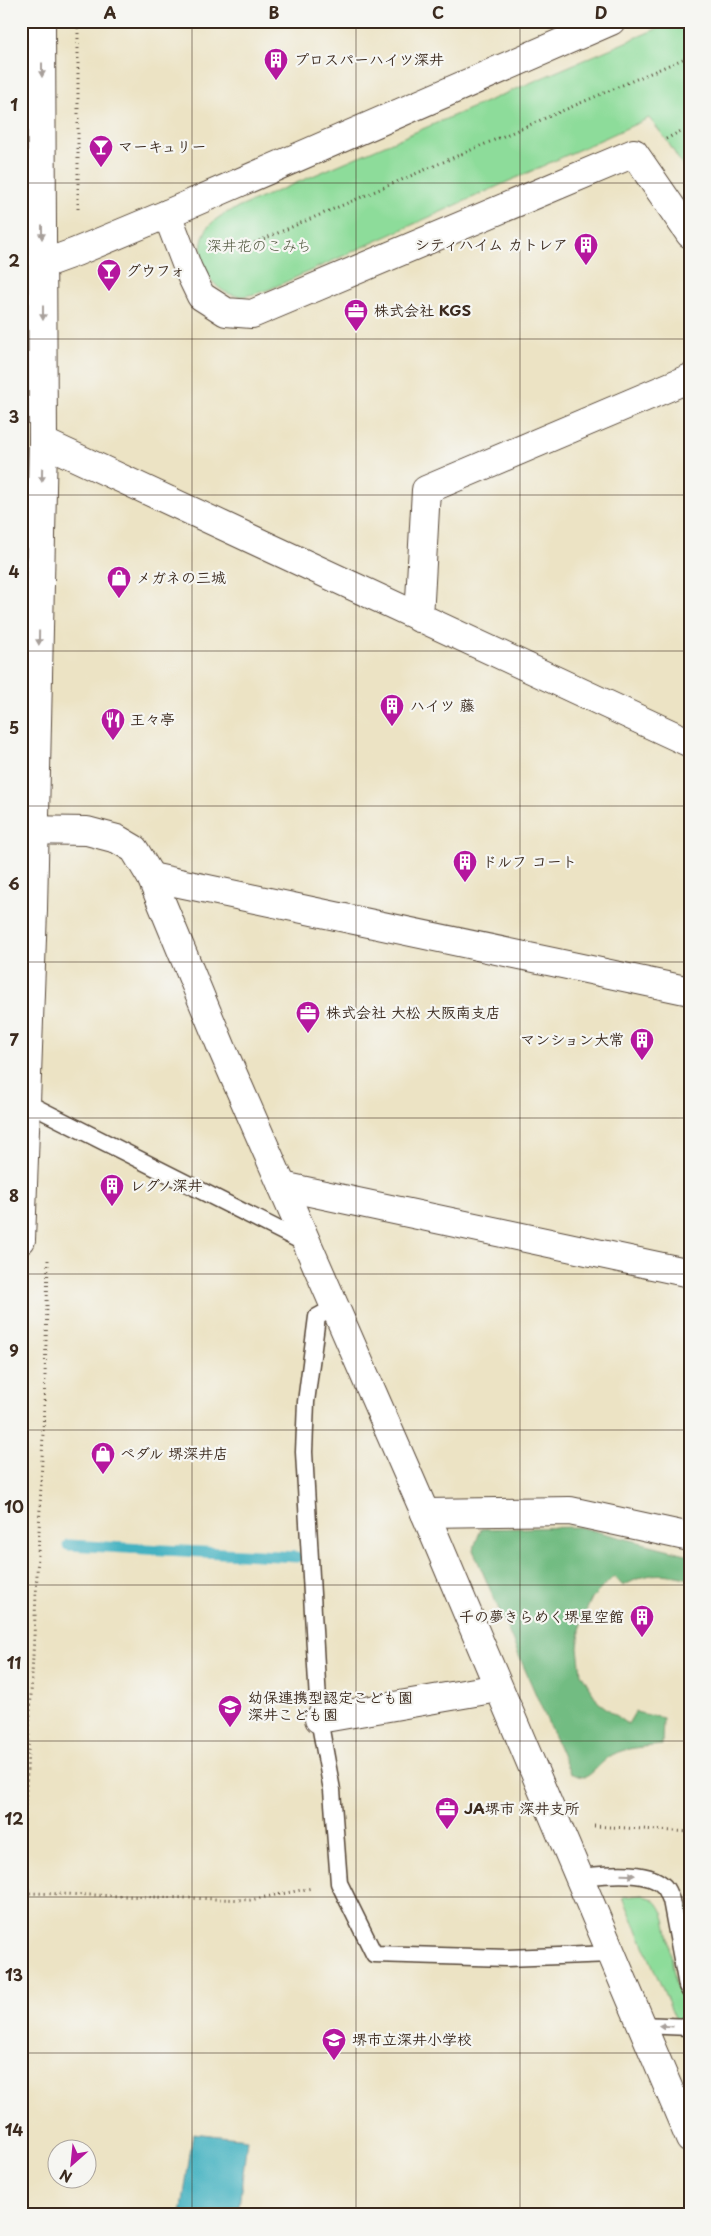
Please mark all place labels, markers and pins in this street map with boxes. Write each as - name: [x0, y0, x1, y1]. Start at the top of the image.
- building icon: プロスパーハイツ深井: [263, 47, 289, 81]
- place label: プロスパーハイツ深井: [294, 47, 444, 70]
- bar icon: マーキュリー: [88, 134, 114, 168]
- place label: マーキュリー: [118, 134, 207, 157]
- place label: シティハイム カトレア: [415, 232, 568, 255]
- building icon: シティハイム カトレア: [573, 232, 599, 266]
- bar icon: グウフォ: [96, 258, 122, 292]
- place label: グウフォ: [126, 258, 185, 281]
- office icon: 株式会社 KGS: [343, 298, 369, 332]
- place label: 株式会社 KGS: [374, 298, 471, 321]
- shop icon: メガネの三城: [106, 565, 132, 599]
- place label: メガネの三城: [136, 565, 226, 588]
- building icon: ハイツ 藤: [379, 693, 405, 727]
- place label: ハイツ 藤: [410, 693, 475, 716]
- restaurant icon: 王々亭: [100, 707, 126, 741]
- place label: 王々亭: [130, 707, 175, 730]
- building icon: ドルフ コート: [452, 849, 478, 883]
- place label: ドルフ コート: [482, 849, 577, 872]
- office icon: 株式会社 大松 大阪南支店: [295, 1000, 321, 1034]
- place label: 株式会社 大松 大阪南支店: [326, 1000, 501, 1023]
- place label: マンション大常: [520, 1027, 624, 1050]
- building icon: マンション大常: [629, 1027, 655, 1061]
- building icon: レグノ深井: [99, 1173, 125, 1207]
- place label: レグノ深井: [130, 1173, 203, 1196]
- shop icon: ペダル 堺深井店: [90, 1441, 116, 1475]
- place label: ペダル 堺深井店: [120, 1441, 228, 1464]
- place label: 千の夢きらめく堺星空館: [459, 1604, 624, 1627]
- building icon: 千の夢きらめく堺星空館: [629, 1604, 655, 1638]
- place label: 幼保連携型認定こども園 深井こども園: [248, 1685, 413, 1725]
- school or university icon: 幼保連携型認定こども園 深井こども園: [217, 1694, 243, 1728]
- office icon: JA堺市 深井支所: [434, 1796, 460, 1830]
- place label: JA堺市 深井支所: [464, 1796, 580, 1819]
- school or university icon: 堺市立深井小学校: [321, 2027, 347, 2061]
- place label: 堺市立深井小学校: [352, 2027, 472, 2050]

